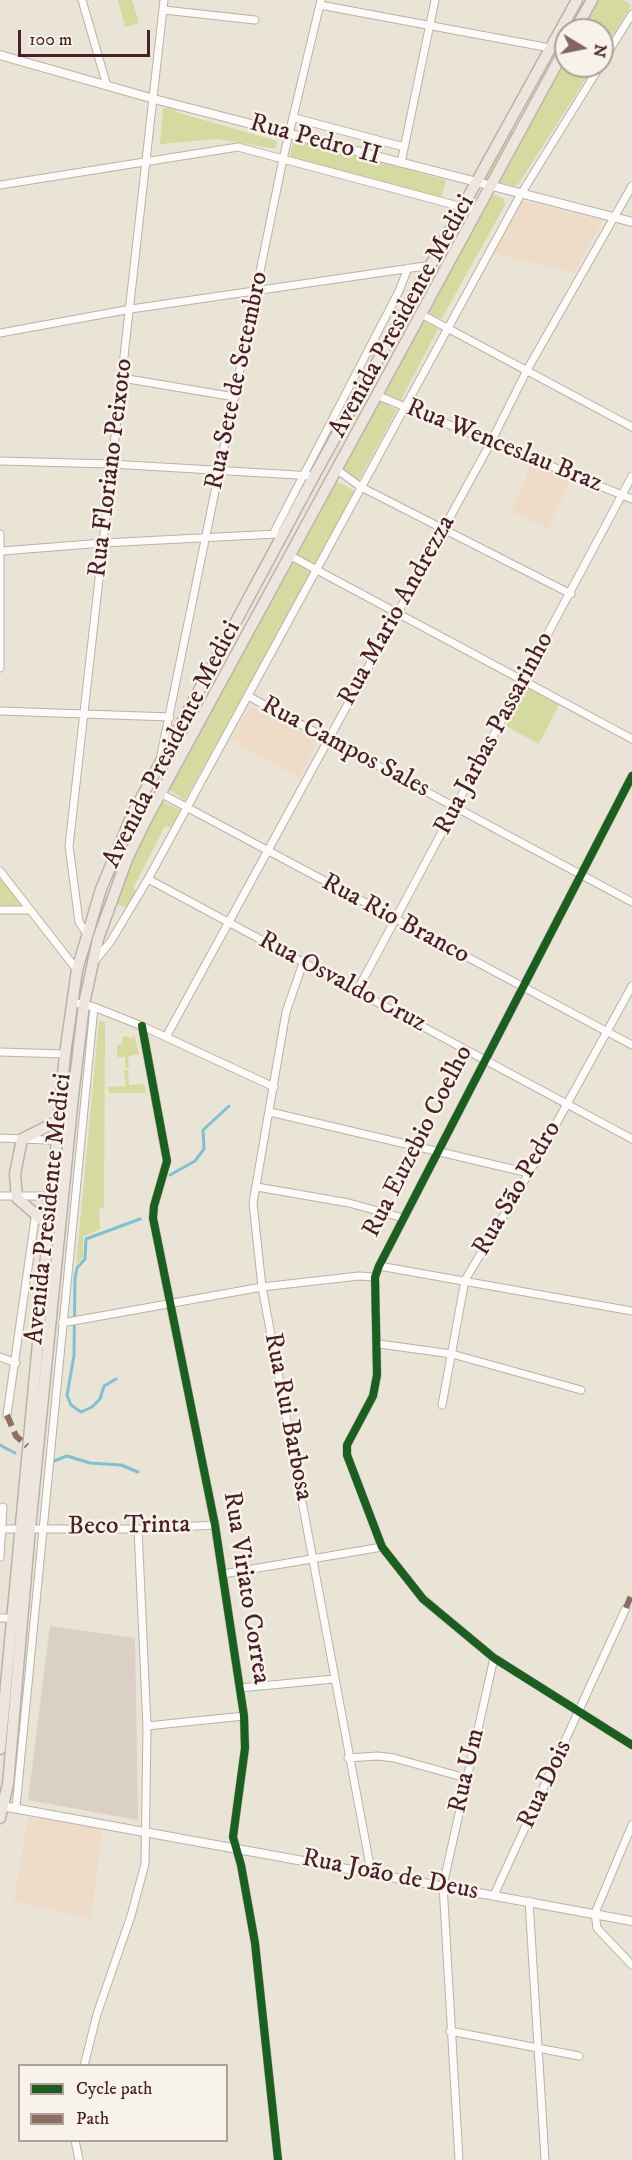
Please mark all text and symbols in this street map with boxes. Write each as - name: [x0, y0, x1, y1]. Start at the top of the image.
- scale bar: [21, 18, 153, 56]
- north arrow: [554, 18, 614, 78]
- text: 100 m: [29, 29, 72, 51]
- text: N: [589, 43, 611, 59]
- street label: Rua Pedro II: [246, 109, 384, 173]
- street label: Avenida Presidente Medici: [323, 190, 483, 444]
- street label: Rua Sete de Setembro: [200, 269, 276, 493]
- street label: Rua Floriano Peixoto: [83, 357, 141, 579]
- street label: Rua Wenceslau Braz: [401, 393, 607, 501]
- street label: Rua Mario Andrezza: [333, 510, 463, 712]
- street label: Avenida Presidente Medici: [97, 616, 249, 874]
- street label: Rua Jarbas Passarinho: [428, 627, 562, 841]
- street label: Rua Campos Sales: [256, 691, 434, 805]
- street label: Rua Rio Branco: [316, 868, 474, 972]
- street label: Rua Osvaldo Cruz: [253, 926, 431, 1040]
- street label: Rua Euzebio Coelho: [357, 1041, 481, 1243]
- street label: Avenida Presidente Medici: [20, 1072, 80, 1346]
- street label: Rua São Pedro: [467, 1116, 569, 1262]
- street label: Rua Rui Barbosa: [255, 1330, 319, 1504]
- street label: Rua Viriato Correa: [214, 1490, 276, 1686]
- street label: Beco Trinta: [67, 1510, 191, 1544]
- street label: Rua Um: [443, 1726, 493, 1816]
- street label: Rua Dois: [512, 1736, 580, 1834]
- street label: Rua João de Deus: [299, 1844, 481, 1908]
- legend: [18, 2064, 228, 2142]
- text: Cycle path: [76, 2078, 153, 2100]
- text: Path: [76, 2108, 109, 2130]

